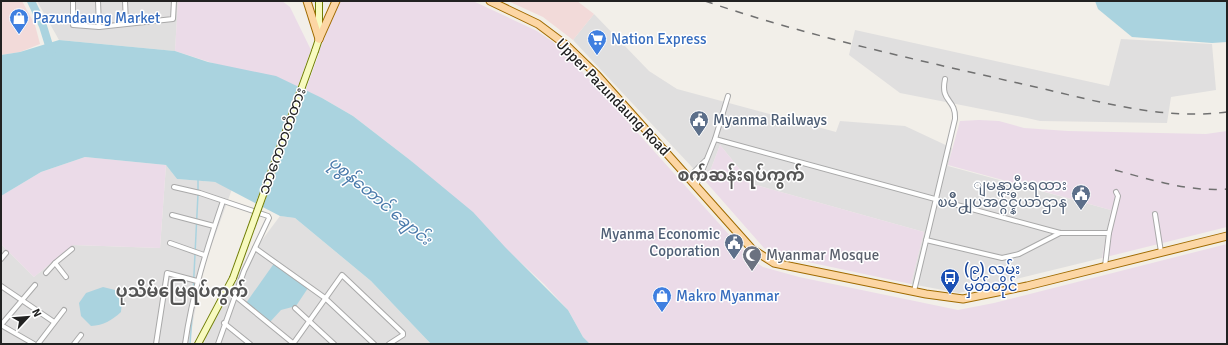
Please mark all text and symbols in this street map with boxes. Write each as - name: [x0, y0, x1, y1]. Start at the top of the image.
- shop icon: Pazundaung Market: [8, 7, 30, 35]
- place label: Pazundaung Market: [33, 9, 160, 27]
- supermarket icon: Nation Express: [586, 28, 608, 56]
- place label: Nation Express: [611, 30, 707, 48]
- street label: Upper Pazundaung Road: [552, 34, 674, 160]
- street label: သာကေတတံတား: [254, 85, 310, 197]
- public building icon: Myanma Railways: [688, 109, 710, 137]
- place label: Myanma Railways: [713, 111, 828, 129]
- water label: ပုစွန်တောင် ချောင်း: [323, 151, 438, 253]
- district label: စက်ဆန်းရပ်ကွက်: [677, 163, 805, 189]
- place label: ျမန္မာ့မီးရထား ၿမိဳ႕ျပအင္ဂ်င္နီယာဌာန: [937, 175, 1067, 215]
- public building icon: ျမန္မာ့မီးရထား ၿမိဳ႕ျပအင္ဂ်င္နီယာဌာန: [1070, 183, 1092, 211]
- place label: Myanma Economic Coporation: [600, 225, 720, 260]
- public building icon: Myanma Economic Coporation: [723, 232, 745, 260]
- mosque icon: Myanmar Mosque: [741, 244, 763, 272]
- place label: Myanmar Mosque: [766, 246, 879, 264]
- place label: (၉) လမ်း မှတ်တိုင်: [964, 259, 1020, 298]
- bus stop icon: (၉) လမ်း မှတ်တိုင်: [939, 267, 961, 295]
- district label: ပုသိမ်မြေရပ်ကွက်: [116, 279, 248, 305]
- shop icon: Makro Myanmar: [651, 285, 673, 313]
- place label: Makro Myanmar: [676, 287, 780, 305]
- north arrow: [8, 297, 48, 337]
- text: N: [29, 307, 44, 319]

